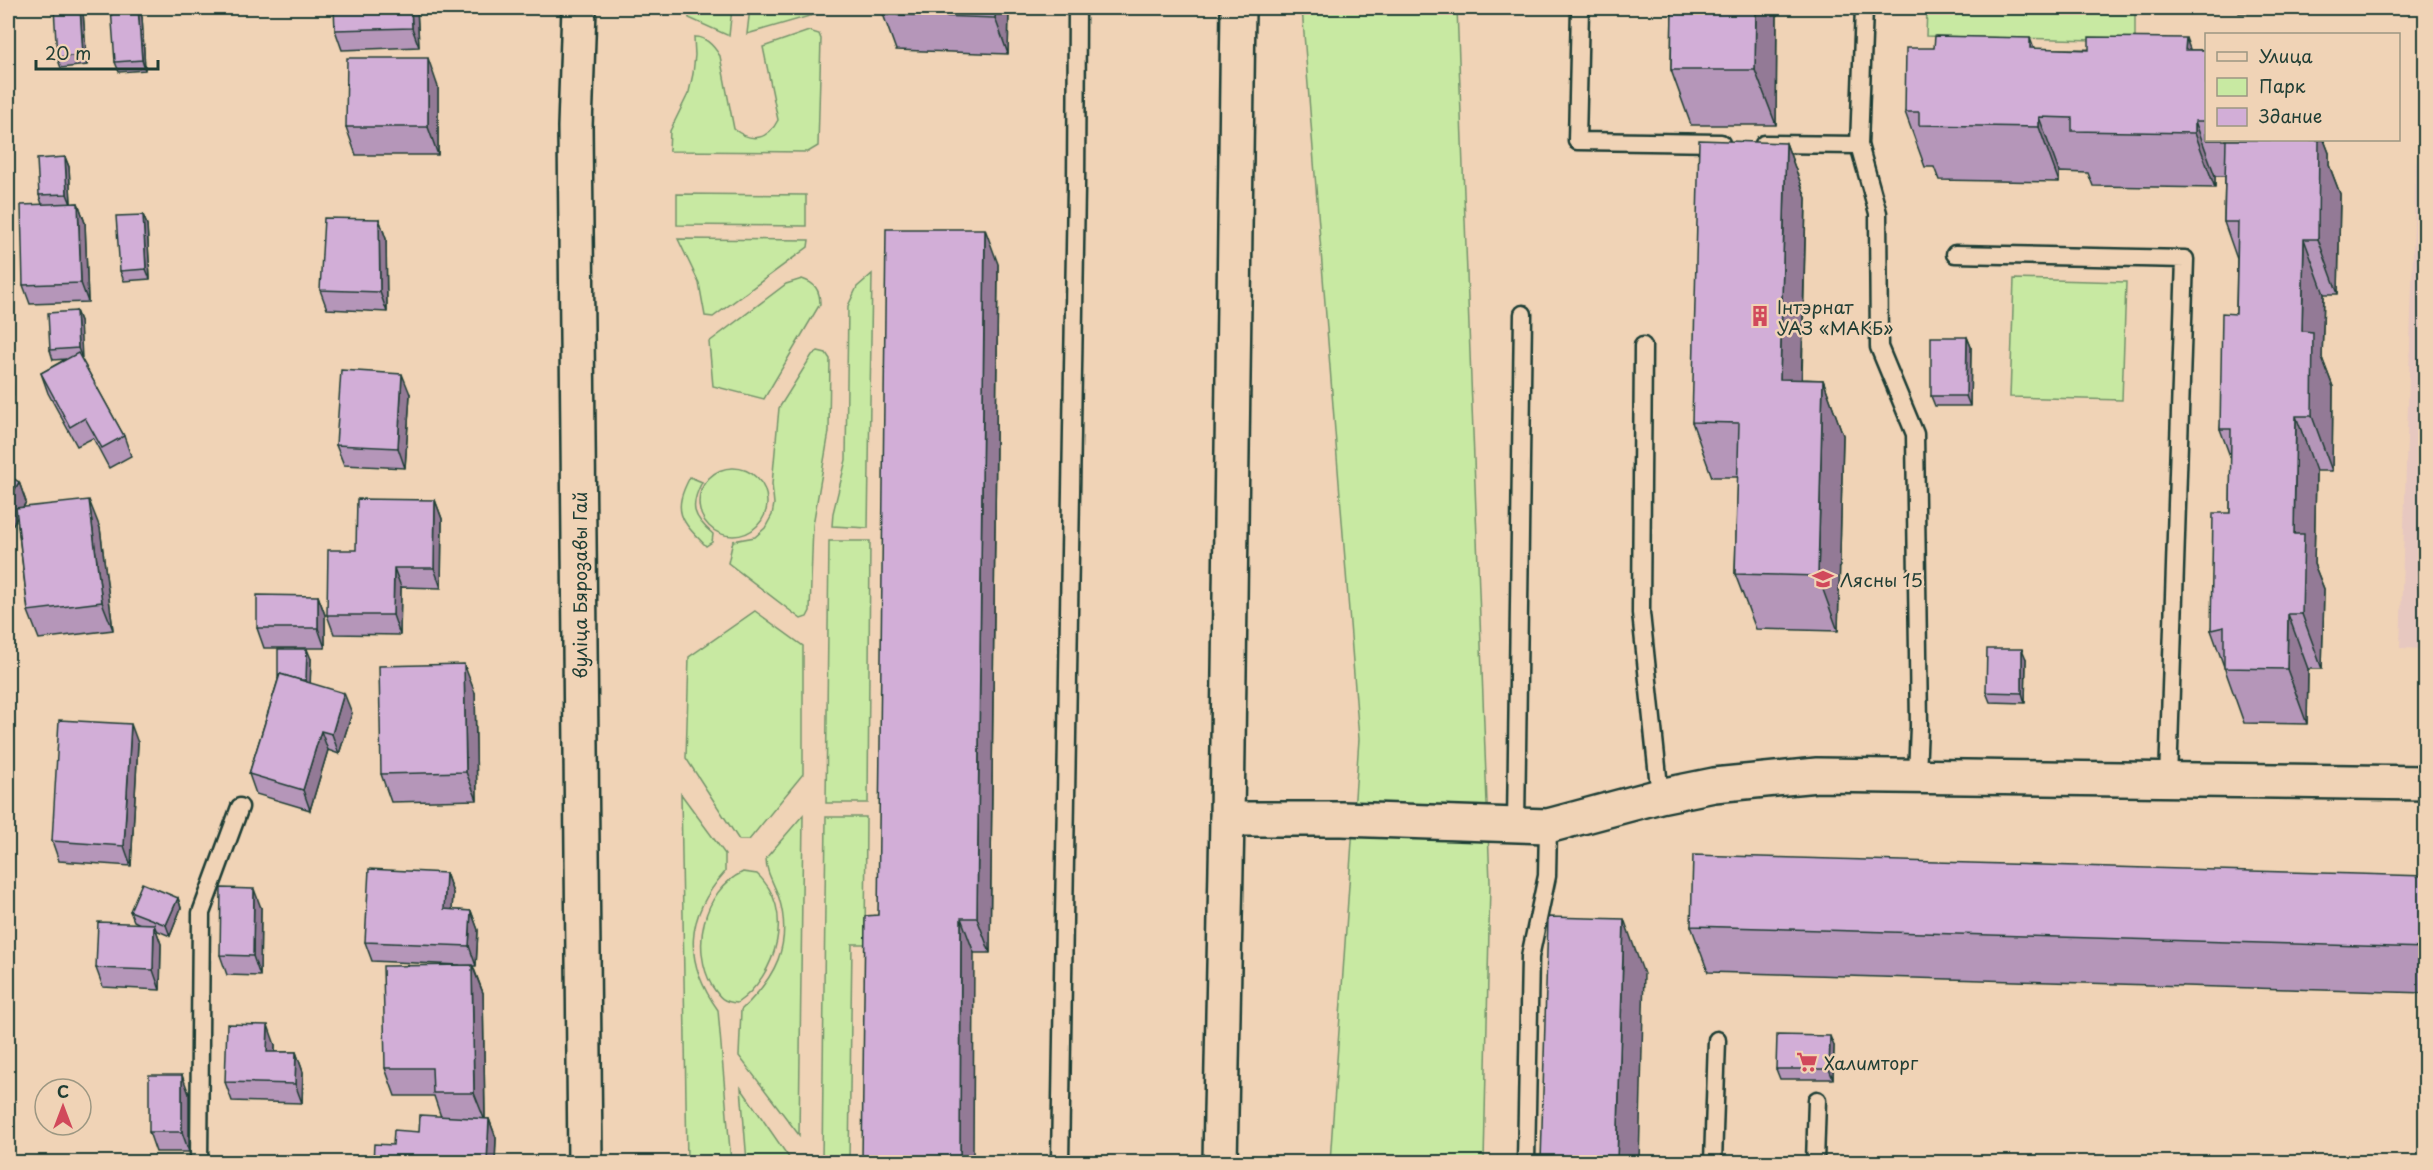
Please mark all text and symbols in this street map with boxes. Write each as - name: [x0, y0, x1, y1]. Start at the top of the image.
- scale bar: [36, 33, 158, 71]
- legend: [2205, 33, 2400, 141]
- text: 20 m: [45, 39, 91, 66]
- text: Улица: [2259, 42, 2313, 69]
- text: Парк: [2259, 72, 2306, 99]
- text: Здание: [2259, 102, 2322, 129]
- place label: Інтэрнат УАЗ «МАКБ»: [1777, 293, 1893, 341]
- building icon: Інтэрнат УАЗ «МАКБ»: [1748, 304, 1772, 328]
- street label: вуліца Бярозавы Гай: [566, 492, 593, 678]
- place label: Лясны 15: [1840, 566, 1923, 593]
- school or university icon: Лясны 15: [1811, 567, 1835, 591]
- place label: Халимторг: [1824, 1049, 1919, 1076]
- supermarket icon: Халимторг: [1795, 1050, 1819, 1074]
- north arrow: [33, 1077, 93, 1137]
- text: С: [57, 1079, 69, 1103]

